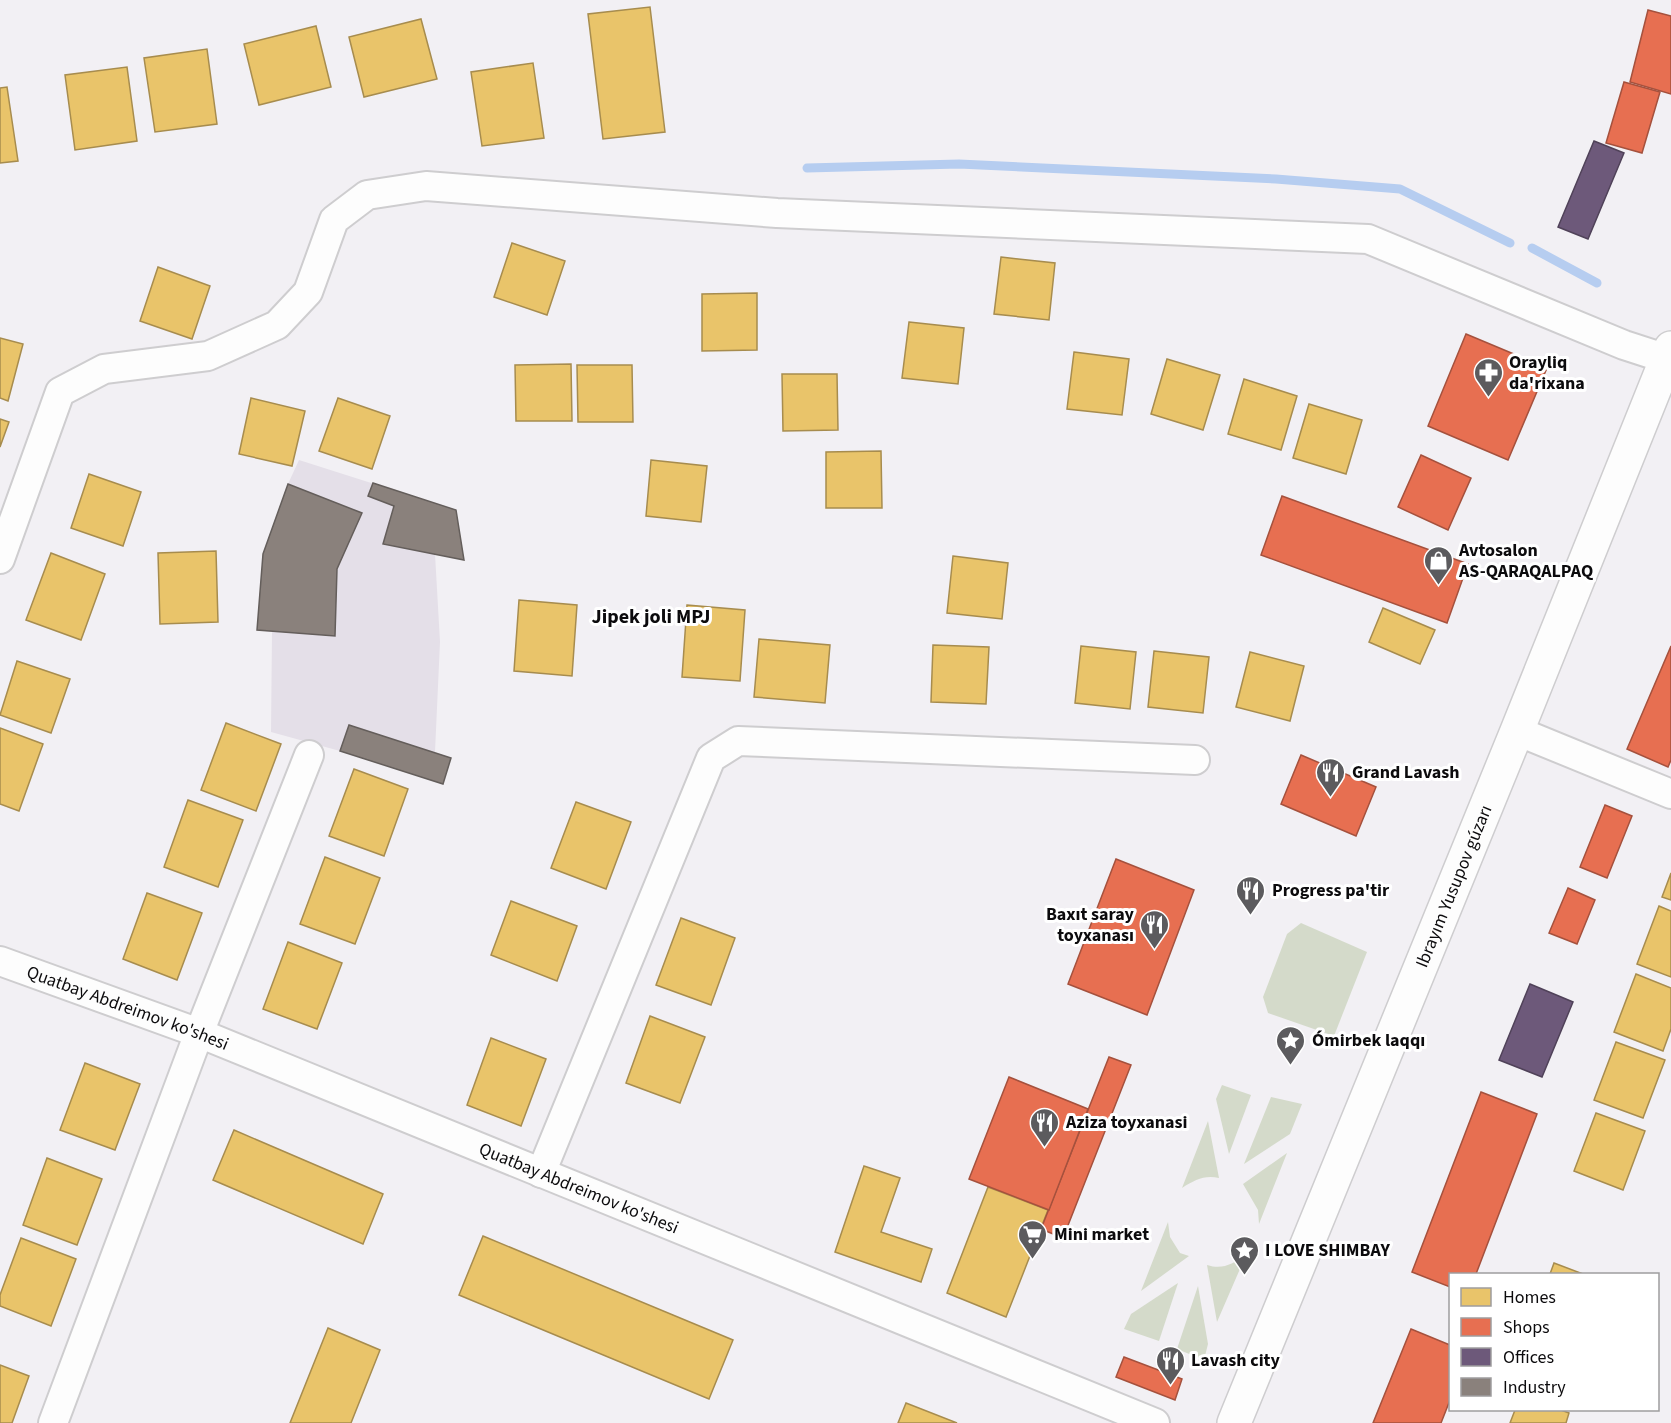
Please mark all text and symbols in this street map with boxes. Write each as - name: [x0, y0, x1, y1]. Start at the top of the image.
- place label: Orayliq da'rixana: [1509, 350, 1585, 396]
- pharmacy icon: Orayliq da'rixana: [1472, 356, 1504, 398]
- place label: Avtosalon AS-QARAQALPAQ: [1458, 538, 1594, 584]
- shop icon: Avtosalon AS-QARAQALPAQ: [1422, 544, 1454, 586]
- district label: Jipek joli MPJ: [592, 603, 710, 631]
- restaurant icon: Grand Lavash: [1315, 756, 1347, 798]
- place label: Grand Lavash: [1352, 760, 1459, 785]
- street label: Ibrayım Yusupov gúzarı: [1410, 801, 1498, 971]
- restaurant icon: Progress pa'tir: [1235, 874, 1267, 916]
- place label: Progress pa'tir: [1272, 878, 1390, 903]
- place label: Baxıt saray toyxanası: [1046, 902, 1135, 948]
- restaurant icon: Baxıt saray toyxanası: [1139, 908, 1171, 950]
- street label: Quatbay Abdreimov ko'shesi: [23, 960, 232, 1057]
- place icon: Ómirbek laqqı: [1275, 1024, 1307, 1066]
- place label: Ómirbek laqqı: [1312, 1028, 1425, 1053]
- restaurant icon: Aziza toyxanasi: [1029, 1106, 1061, 1148]
- place label: Aziza toyxanasi: [1065, 1110, 1187, 1135]
- street label: Quatbay Abdreimov ko'shesi: [475, 1137, 682, 1240]
- supermarket icon: Mini market: [1017, 1218, 1049, 1260]
- place label: Mini market: [1054, 1222, 1149, 1247]
- place icon: I LOVE SHIMBAY: [1228, 1234, 1260, 1276]
- place label: I LOVE SHIMBAY: [1265, 1238, 1390, 1263]
- legend: [1449, 1273, 1659, 1411]
- text: Homes: [1503, 1285, 1556, 1310]
- text: Shops: [1503, 1315, 1550, 1340]
- restaurant icon: Lavash city: [1154, 1344, 1186, 1386]
- text: Offices: [1503, 1345, 1554, 1370]
- place label: Lavash city: [1191, 1348, 1280, 1373]
- text: Industry: [1503, 1375, 1566, 1400]

